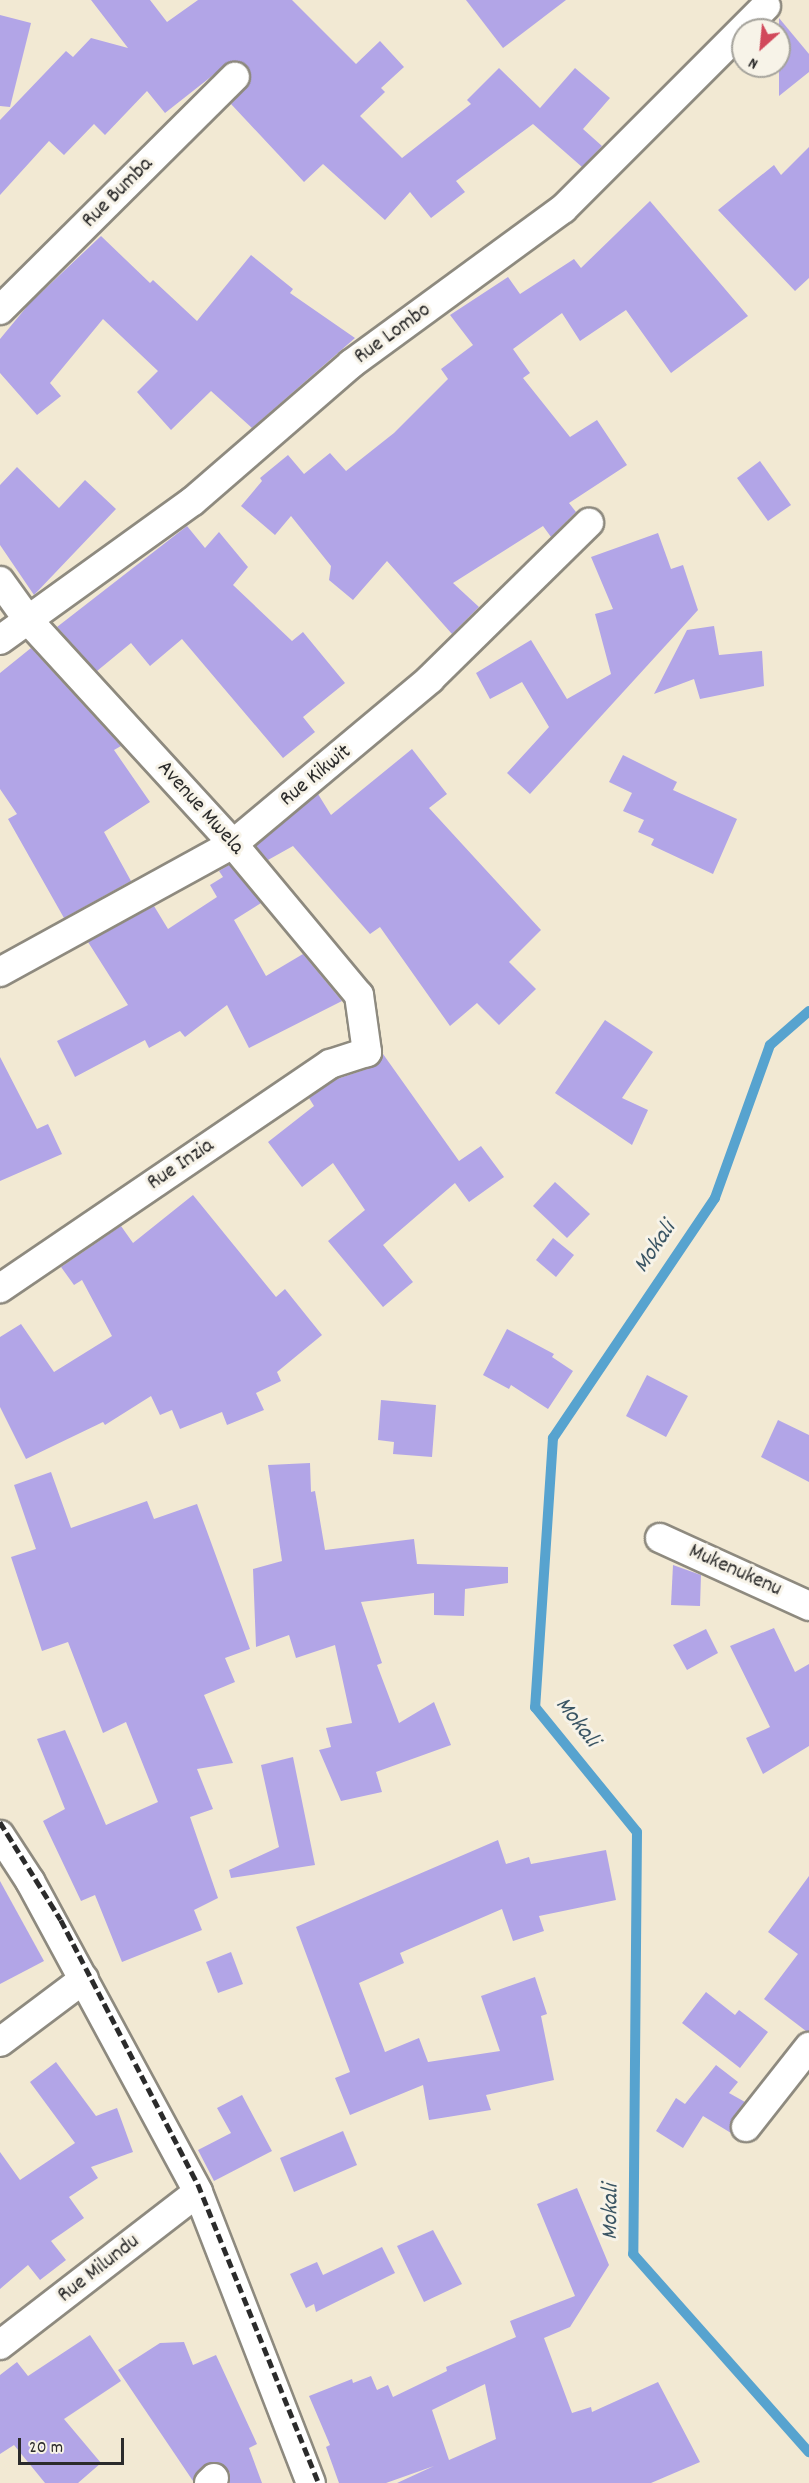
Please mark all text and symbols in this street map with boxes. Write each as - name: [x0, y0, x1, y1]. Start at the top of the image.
- north arrow: [731, 18, 791, 78]
- text: N: [745, 51, 762, 75]
- street label: Rue Bumba: [77, 152, 159, 234]
- street label: Rue Lombo: [350, 297, 436, 371]
- street label: Rue Kikwit: [275, 739, 357, 813]
- street label: Avenue Mwela: [151, 755, 249, 861]
- street label: Rue Inzia: [143, 1133, 219, 1197]
- water label: Mokali: [628, 1217, 684, 1279]
- street label: Mukenukenu: [684, 1539, 786, 1603]
- water label: Mokali: [547, 1692, 605, 1754]
- water label: Mokali: [597, 2184, 627, 2240]
- street label: Rue Milundu: [53, 2229, 145, 2309]
- scale bar: [21, 2426, 128, 2464]
- text: 20 m: [29, 2436, 63, 2461]

